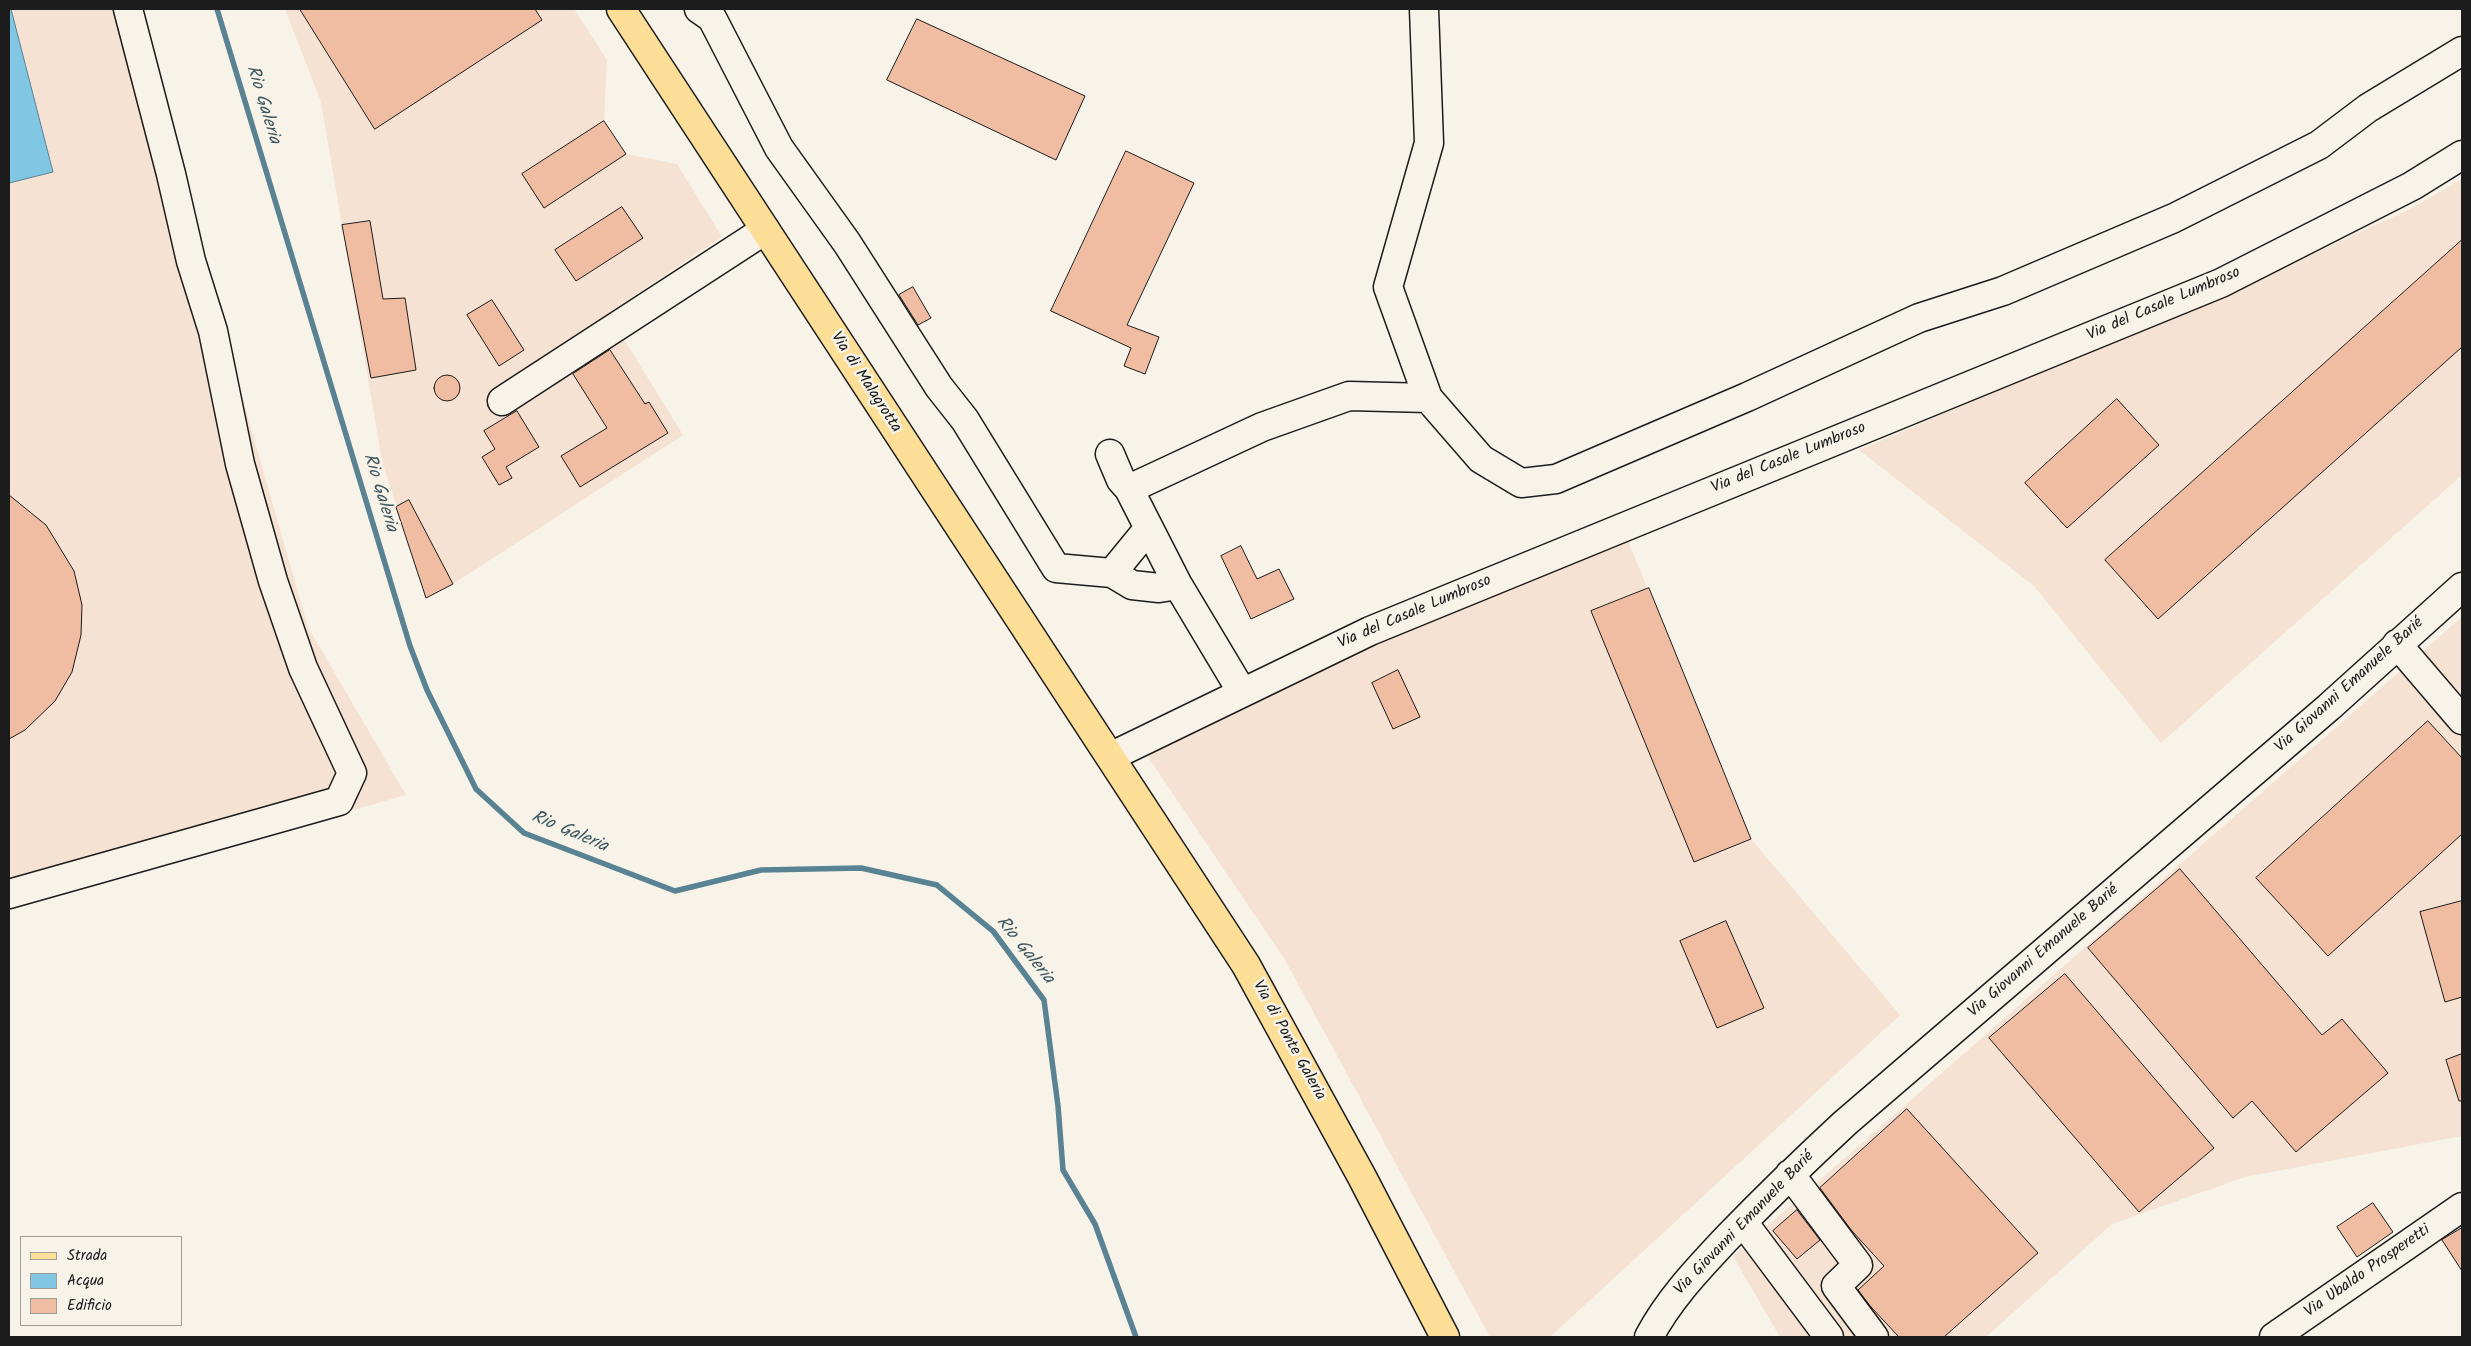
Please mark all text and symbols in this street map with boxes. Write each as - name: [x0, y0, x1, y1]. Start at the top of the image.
- water label: Rio Galeria: [240, 63, 284, 147]
- street label: Via del Casale Lumbroso: [2084, 264, 2244, 346]
- street label: Via di Malagrotta: [825, 329, 905, 437]
- street label: Via del Casale Lumbroso: [1709, 419, 1869, 499]
- water label: Rio Galeria: [357, 451, 401, 535]
- street label: Via del Casale Lumbroso: [1335, 572, 1495, 654]
- street label: Via Giovanni Emanuele Barié: [2272, 614, 2428, 758]
- water label: Rio Galeria: [528, 807, 610, 859]
- street label: Via Giovanni Emanuele Barié: [1965, 881, 2123, 1023]
- water label: Rio Galeria: [990, 913, 1058, 989]
- street label: Via di Ponte Galeria: [1247, 978, 1329, 1104]
- street label: Via Giovanni Emanuele Barié: [1671, 1148, 1819, 1300]
- street label: Via Ubaldo Prosperetti: [2302, 1221, 2434, 1323]
- legend: [20, 1236, 182, 1326]
- text: Strada: [67, 1244, 107, 1268]
- text: Acqua: [67, 1269, 104, 1293]
- text: Edificio: [67, 1294, 112, 1318]

